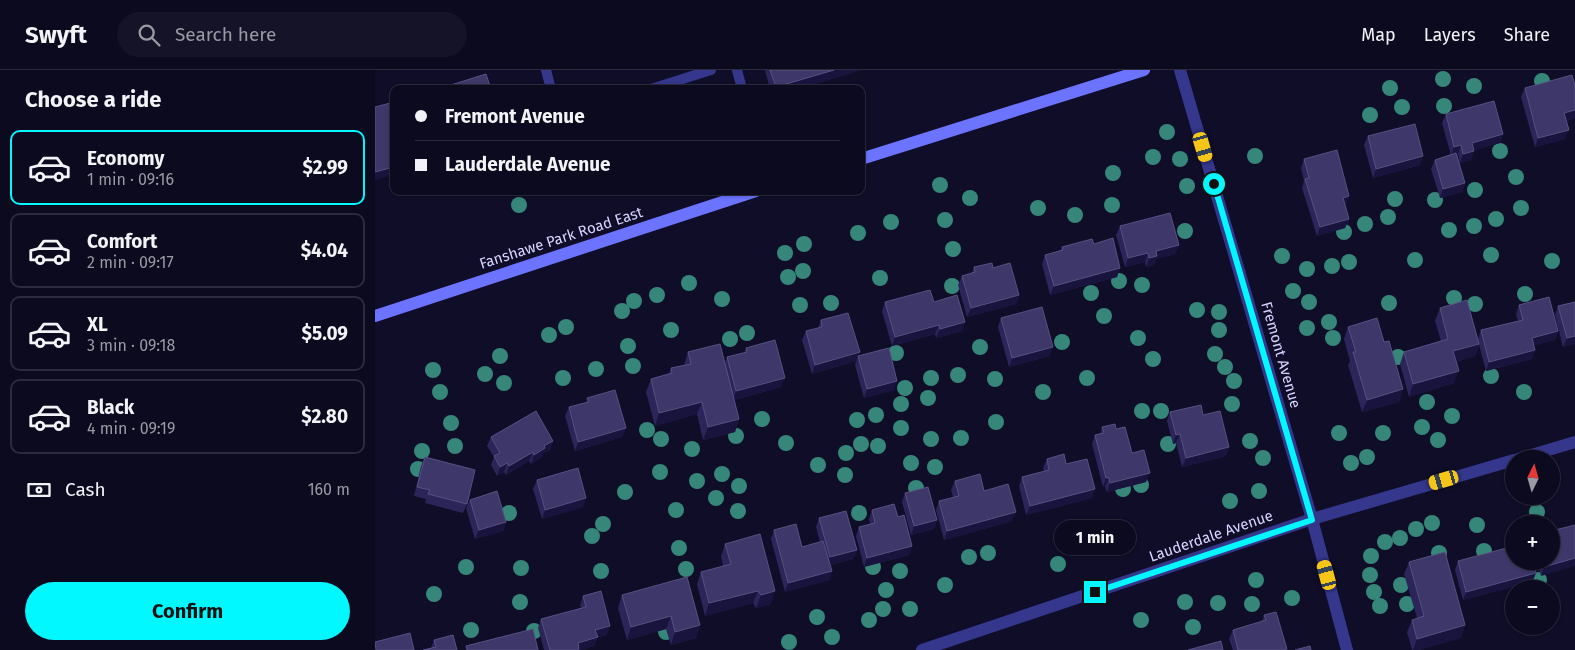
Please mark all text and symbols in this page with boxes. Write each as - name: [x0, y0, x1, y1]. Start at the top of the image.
- search box: [117, 12, 467, 57]
- text: Swyft: [25, 21, 87, 49]
- icon: search: [135, 21, 163, 49]
- text: Search here: [175, 23, 276, 46]
- text: Map: [1361, 24, 1396, 46]
- text: Layers: [1424, 24, 1476, 46]
- text: Share: [1504, 24, 1550, 46]
- text: Choose a ride: [25, 86, 161, 113]
- text: Fremont Avenue: [445, 105, 585, 128]
- car: [1191, 131, 1214, 163]
- icon: car: [27, 145, 72, 190]
- text: Economy: [87, 147, 164, 170]
- text: Lauderdale Avenue: [445, 153, 611, 176]
- text: $2.99: [303, 156, 348, 179]
- text: 1 min · 09:16: [87, 170, 174, 189]
- route start: [1203, 173, 1225, 195]
- street label: Fanshawe Park Road East: [477, 203, 645, 273]
- icon: car: [27, 228, 72, 273]
- text: Comfort: [87, 230, 157, 253]
- text: $4.04: [301, 239, 348, 262]
- text: 2 min · 09:17: [87, 253, 173, 272]
- street label: Fremont Avenue: [1257, 300, 1305, 410]
- icon: car: [27, 311, 72, 356]
- text: XL: [87, 313, 108, 336]
- text: $5.09: [302, 322, 348, 345]
- text: 3 min · 09:18: [87, 336, 175, 355]
- icon: car: [27, 394, 72, 439]
- text: Black: [87, 396, 134, 419]
- text: $2.80: [301, 405, 348, 428]
- text: 4 min · 09:19: [87, 419, 175, 438]
- north arrow: [1505, 450, 1560, 505]
- map controls: [1505, 450, 1560, 635]
- car: [1427, 469, 1460, 491]
- icon: cash: [25, 476, 53, 504]
- text: Cash: [65, 478, 106, 501]
- text: 160 m: [308, 480, 350, 499]
- street label: Lauderdale Avenue: [1147, 506, 1275, 566]
- button: +: [1505, 515, 1560, 570]
- callout: 1 min: [1054, 520, 1136, 554]
- text: 1 min: [1076, 528, 1114, 547]
- car: [1315, 559, 1338, 591]
- button: −: [1505, 580, 1560, 635]
- route end: [1084, 581, 1106, 603]
- button: Confirm: [25, 582, 350, 640]

